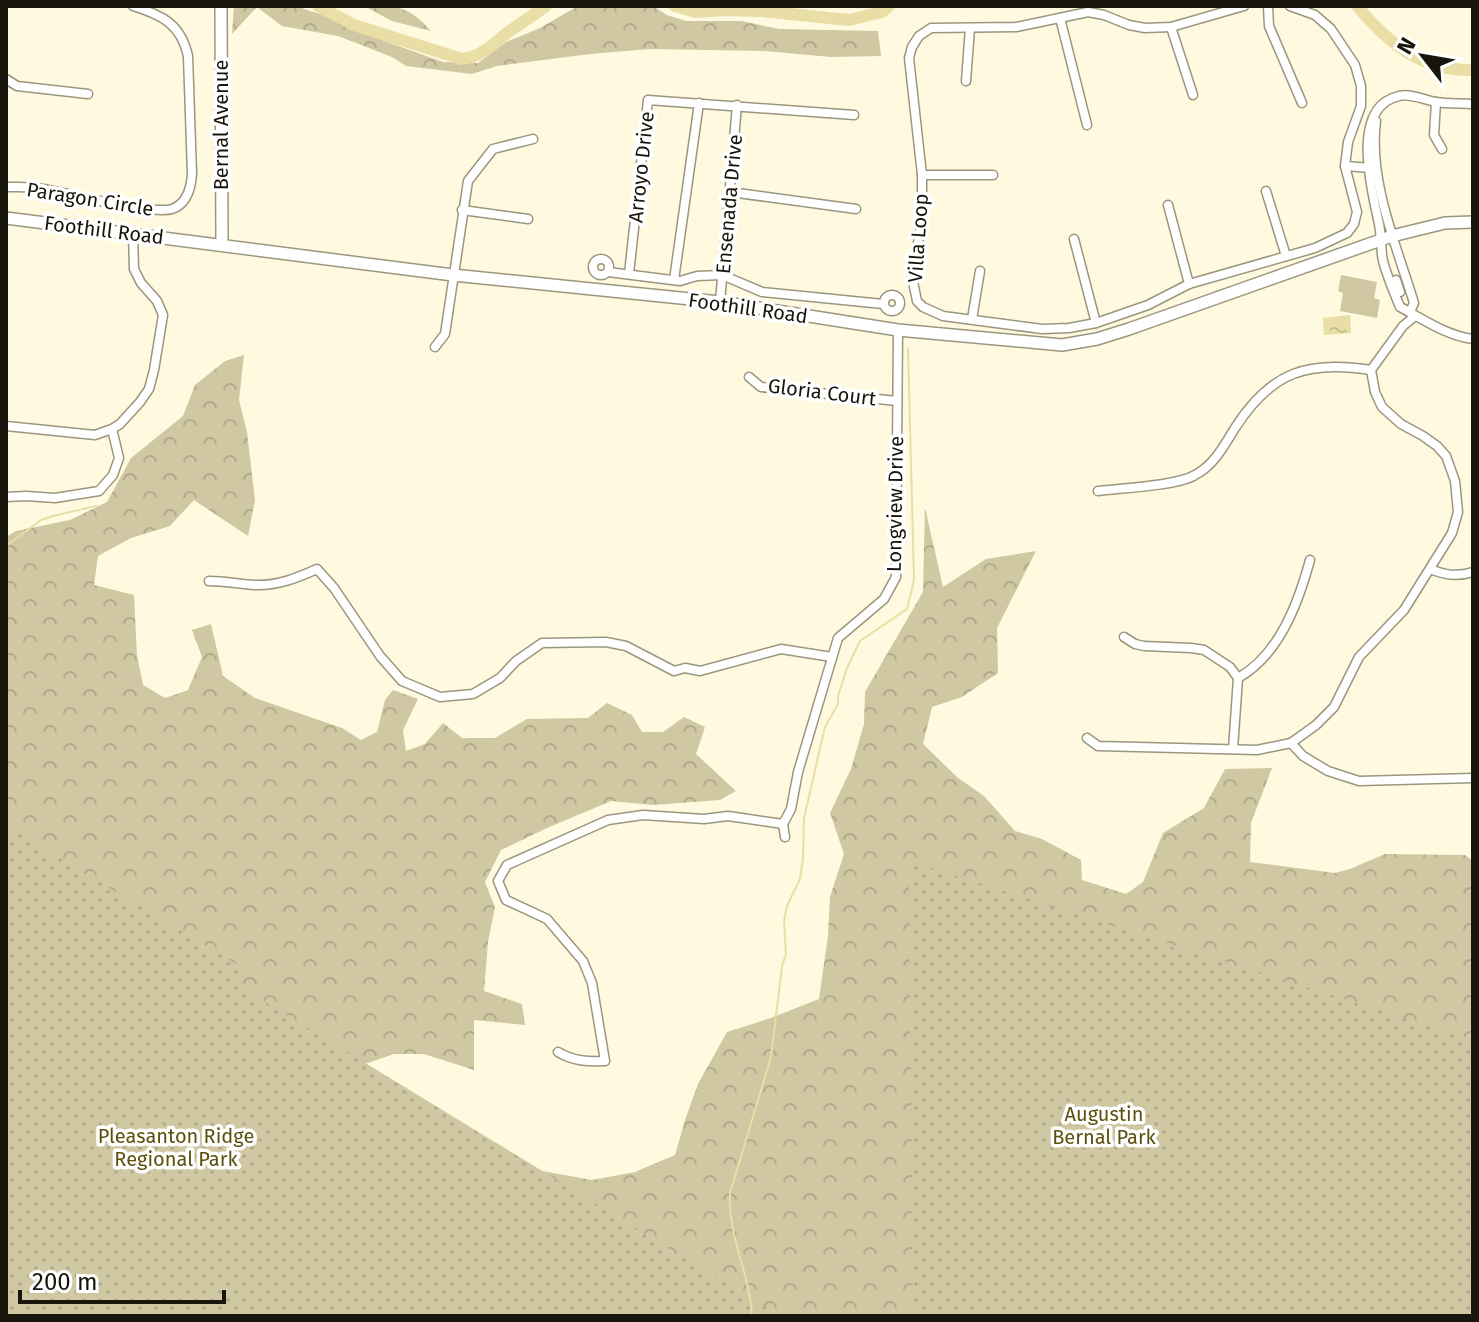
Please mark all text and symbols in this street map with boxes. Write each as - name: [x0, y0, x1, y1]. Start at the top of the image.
- north arrow: [1383, 16, 1463, 96]
- text: N: [1391, 33, 1422, 59]
- street label: Bernal Avenue: [209, 60, 233, 190]
- street label: Arroyo Drive: [623, 110, 659, 224]
- street label: Ensenada Drive: [711, 133, 747, 275]
- street label: Paragon Circle: [25, 177, 155, 221]
- street label: Villa Loop: [903, 193, 933, 283]
- street label: Foothill Road: [43, 211, 165, 249]
- street label: Foothill Road: [687, 288, 809, 328]
- street label: Gloria Court: [767, 373, 878, 411]
- street label: Longview Drive: [882, 436, 908, 572]
- park label: Augustin Bernal Park: [1052, 1102, 1157, 1149]
- park label: Pleasanton Ridge Regional Park: [98, 1124, 254, 1171]
- scale bar: [20, 1254, 224, 1304]
- text: 200 m: [32, 1268, 98, 1296]

